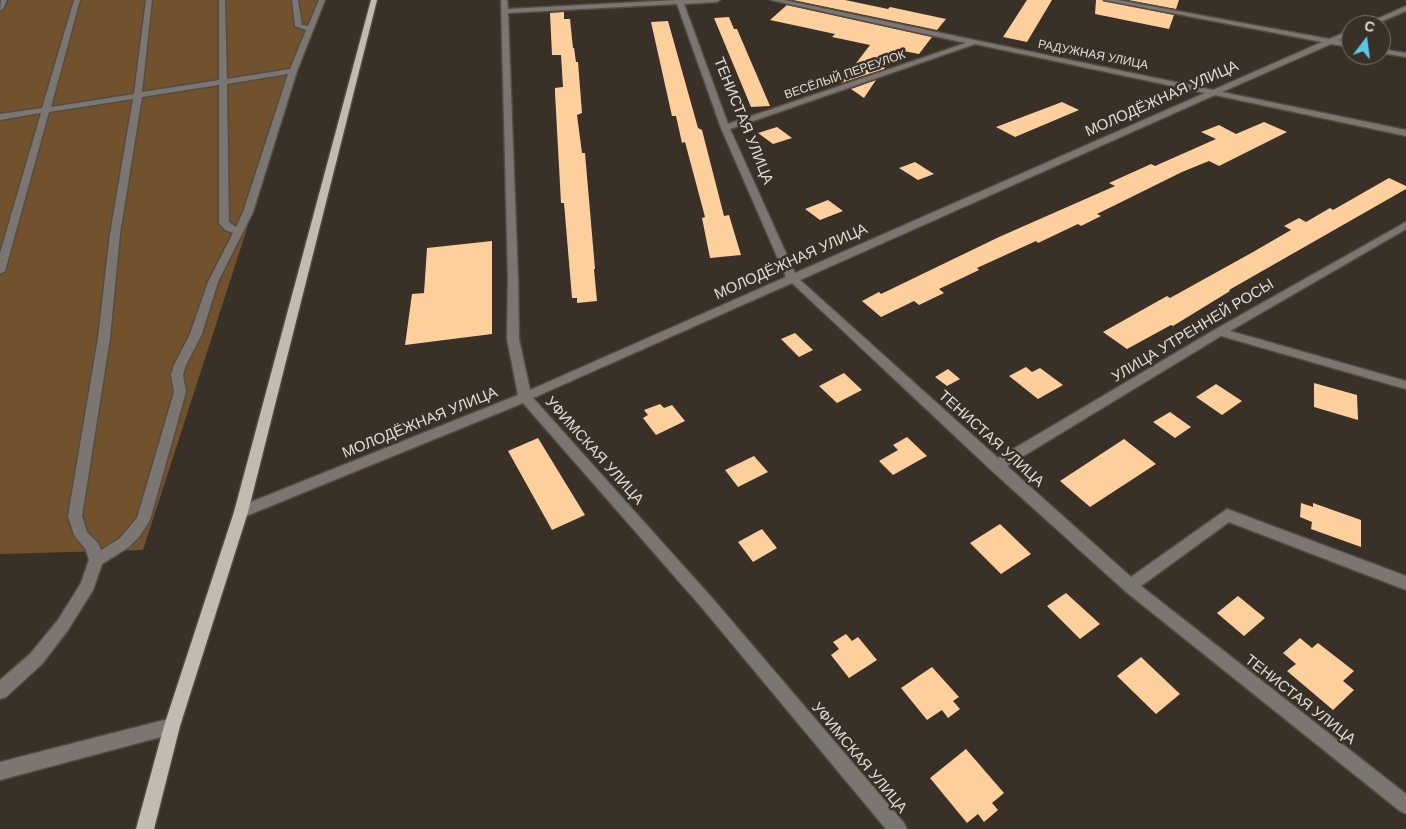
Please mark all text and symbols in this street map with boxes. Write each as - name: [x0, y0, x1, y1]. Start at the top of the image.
- north arrow: [1341, 15, 1391, 65]
- text: С: [1363, 17, 1377, 36]
- street label: РАДУЖНАЯ УЛИЦА: [1037, 37, 1149, 73]
- street label: ВЕСЁЛЫЙ ПЕРЕУЛОК: [783, 47, 907, 103]
- street label: ТЕНИСТАЯ УЛИЦА: [709, 55, 777, 187]
- street label: МОЛОДЁЖНАЯ УЛИЦА: [1083, 57, 1241, 141]
- street label: МОЛОДЁЖНАЯ УЛИЦА: [712, 220, 870, 304]
- street label: УЛИЦА УТРЕННЕЙ РОСЫ: [1109, 275, 1277, 387]
- street label: МОЛОДЁЖНАЯ УЛИЦА: [340, 384, 500, 462]
- street label: ТЕНИСТАЯ УЛИЦА: [935, 387, 1047, 491]
- street label: УФИМСКАЯ УЛИЦА: [541, 393, 647, 509]
- street label: ТЕНИСТАЯ УЛИЦА: [1241, 651, 1359, 749]
- street label: УФИМСКАЯ УЛИЦА: [807, 699, 911, 817]

